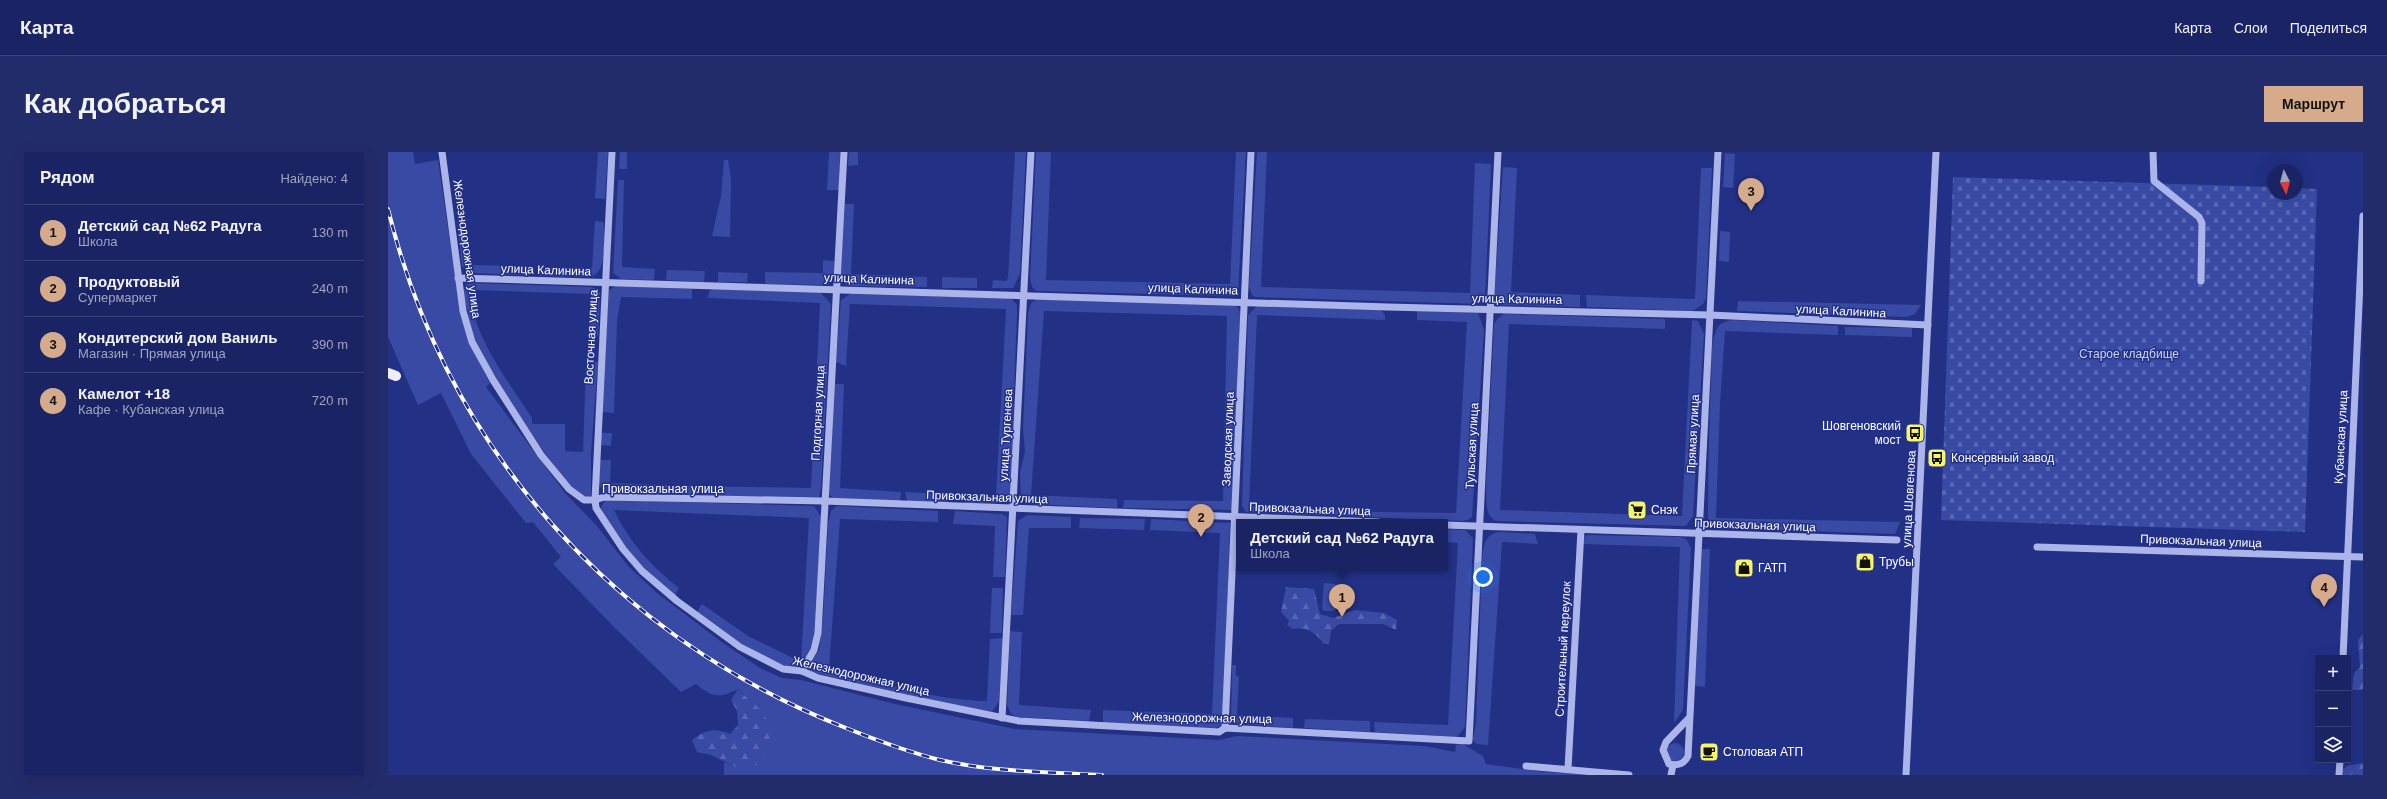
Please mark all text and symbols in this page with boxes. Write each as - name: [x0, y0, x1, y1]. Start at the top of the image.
- text: Карта: [20, 17, 74, 38]
- text: Карта: [2174, 20, 2212, 36]
- text: Слои: [2234, 20, 2268, 36]
- text: Поделиться: [2290, 20, 2367, 36]
- button: Маршрут: [2264, 86, 2363, 122]
- text: Как добраться: [24, 88, 226, 119]
- north arrow: [2267, 164, 2303, 200]
- text: Рядом: [40, 168, 95, 187]
- text: Найдено: 4: [280, 171, 348, 186]
- pin: 3: [1738, 178, 1764, 211]
- street label: Железнодорожная улица: [450, 179, 484, 320]
- text: Детский сад №62 Радуга: [78, 217, 262, 234]
- text: 1: [49, 225, 57, 240]
- text: 130 m: [312, 225, 348, 240]
- text: Школа: [78, 234, 118, 249]
- street label: улица Калинина: [501, 261, 592, 279]
- street label: улица Калинина: [824, 270, 915, 288]
- text: Продуктовый: [78, 273, 180, 290]
- street label: улица Калинина: [1148, 280, 1239, 298]
- text: 2: [49, 281, 57, 296]
- text: 240 m: [312, 281, 348, 296]
- street label: Восточная улица: [582, 289, 600, 385]
- text: Супермаркет: [78, 290, 157, 305]
- street label: улица Калинина: [1472, 291, 1563, 307]
- street label: улица Калинина: [1796, 302, 1887, 320]
- text: Кондитерский дом Ваниль: [78, 329, 277, 346]
- text: 3: [49, 337, 57, 352]
- text: 390 m: [312, 337, 348, 352]
- text: Магазин · Прямая улица: [78, 346, 226, 361]
- park label: Старое кладбище: [2079, 347, 2179, 361]
- street label: Подгорная улица: [809, 365, 828, 461]
- text: Камелот +18: [78, 385, 170, 402]
- street label: улица Тургенева: [997, 388, 1015, 482]
- street label: Кубанская улица: [2332, 389, 2350, 484]
- street label: Заводская улица: [1219, 391, 1237, 487]
- text: 4: [49, 393, 57, 408]
- text: 720 m: [312, 393, 348, 408]
- street label: Прямая улица: [1684, 394, 1702, 474]
- text: Кафе · Кубанская улица: [78, 402, 224, 417]
- street label: Тульская улица: [1463, 402, 1481, 490]
- place label: Шовгеновский мост: [1822, 419, 1902, 447]
- bus stop icon: Шовгеновский мост: [1904, 422, 1926, 444]
- bus stop icon: Консервный завод: [1926, 447, 1948, 469]
- street label: улица Шовгенова: [1899, 450, 1919, 548]
- place label: Консервный завод: [1951, 451, 2054, 465]
- street label: Привокзальная улица: [602, 482, 724, 496]
- street label: Привокзальная улица: [926, 488, 1048, 506]
- supermarket icon: Снэк: [1626, 499, 1648, 521]
- street label: Привокзальная улица: [1249, 500, 1371, 518]
- place label: Снэк: [1651, 503, 1678, 517]
- pin: 2: [1188, 504, 1214, 537]
- street label: Привокзальная улица: [1694, 516, 1816, 534]
- popup: [1236, 519, 1448, 571]
- text: Детский сад №62 Радуга: [1250, 529, 1434, 546]
- street label: Привокзальная улица: [2140, 532, 2262, 550]
- text: Школа: [1250, 546, 1290, 561]
- shop icon: Трубы: [1854, 551, 1876, 573]
- place label: Трубы: [1879, 555, 1914, 569]
- shop icon: ГАТП: [1733, 557, 1755, 579]
- place label: ГАТП: [1758, 561, 1787, 575]
- your location: [1473, 567, 1493, 587]
- pin: 4: [2311, 574, 2337, 607]
- street label: Строительный переулок: [1552, 580, 1574, 717]
- pin: 1: [1329, 584, 1355, 617]
- street label: Железнодорожная улица: [791, 653, 931, 699]
- map controls: [2315, 655, 2351, 763]
- button: +: [2315, 655, 2351, 691]
- button: −: [2315, 691, 2351, 727]
- street label: Железнодорожная улица: [1132, 710, 1273, 726]
- button: layers: [2315, 727, 2351, 763]
- cafe icon: Столовая АТП: [1698, 741, 1720, 763]
- place label: Столовая АТП: [1723, 745, 1803, 759]

